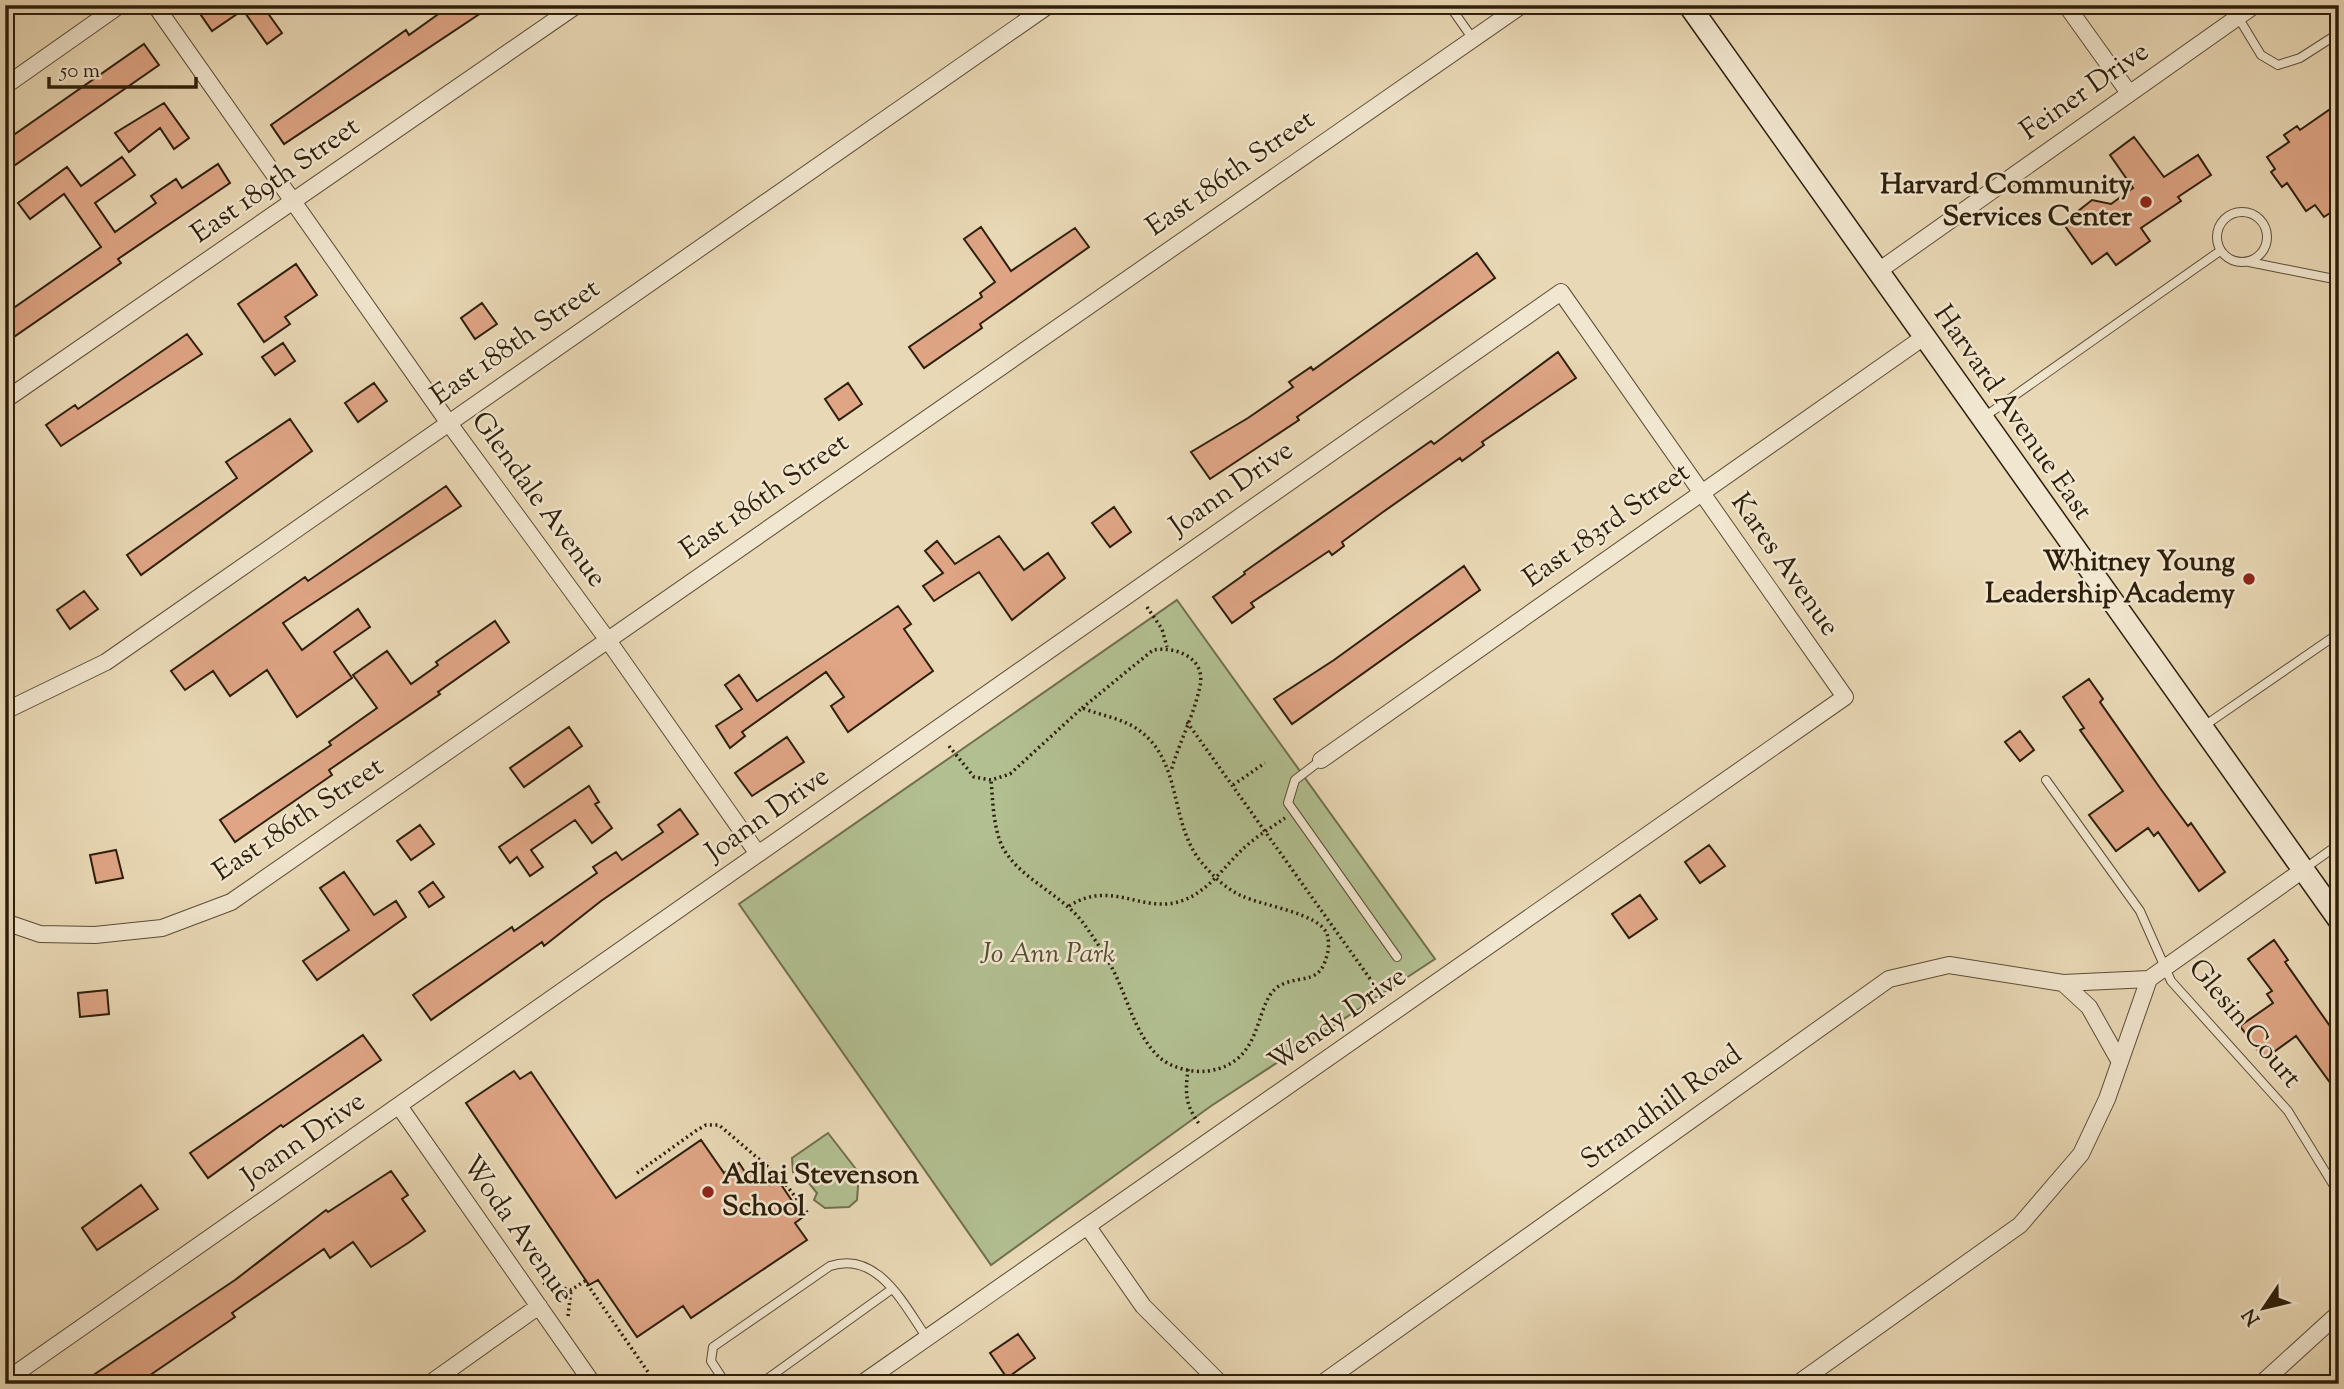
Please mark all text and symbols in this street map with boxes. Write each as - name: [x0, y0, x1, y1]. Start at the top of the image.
- street label: Feiner Drive: [2012, 33, 2158, 151]
- scale bar: [49, 46, 196, 90]
- text: 50 m: [59, 57, 100, 87]
- street label: East 186th Street: [1138, 101, 1324, 247]
- street label: East 189th Street: [184, 108, 369, 254]
- place label: Harvard Community Services Center: [1880, 166, 2132, 238]
- marker: Harvard Community Services Center: [2138, 194, 2154, 210]
- street label: East 188th Street: [423, 270, 609, 416]
- street label: Harvard Avenue East: [1923, 297, 2102, 529]
- street label: Glendale Avenue: [461, 404, 615, 596]
- street label: East 186th Street: [672, 424, 858, 570]
- street label: Joann Drive: [1160, 432, 1302, 547]
- street label: East 183rd Street: [1515, 453, 1699, 598]
- street label: Kares Avenue: [1720, 485, 1848, 645]
- place label: Whitney Young Leadership Academy: [1985, 543, 2235, 615]
- marker: Whitney Young Leadership Academy: [2241, 571, 2257, 587]
- street label: East 186th Street: [206, 748, 393, 892]
- street label: Joann Drive: [696, 758, 838, 873]
- park label: Jo Ann Park: [980, 935, 1116, 975]
- street label: Glesin Court: [2178, 951, 2310, 1098]
- street label: Wendy Drive: [1261, 958, 1415, 1082]
- street label: Strandhill Road: [1573, 1036, 1751, 1180]
- street label: Joann Drive: [232, 1083, 374, 1198]
- street label: Woda Avenue: [451, 1148, 583, 1312]
- place label: Adlai Stevenson School: [722, 1156, 919, 1228]
- marker: Adlai Stevenson School: [700, 1184, 716, 1200]
- north arrow: [2228, 1274, 2298, 1344]
- text: N: [2237, 1302, 2268, 1330]

